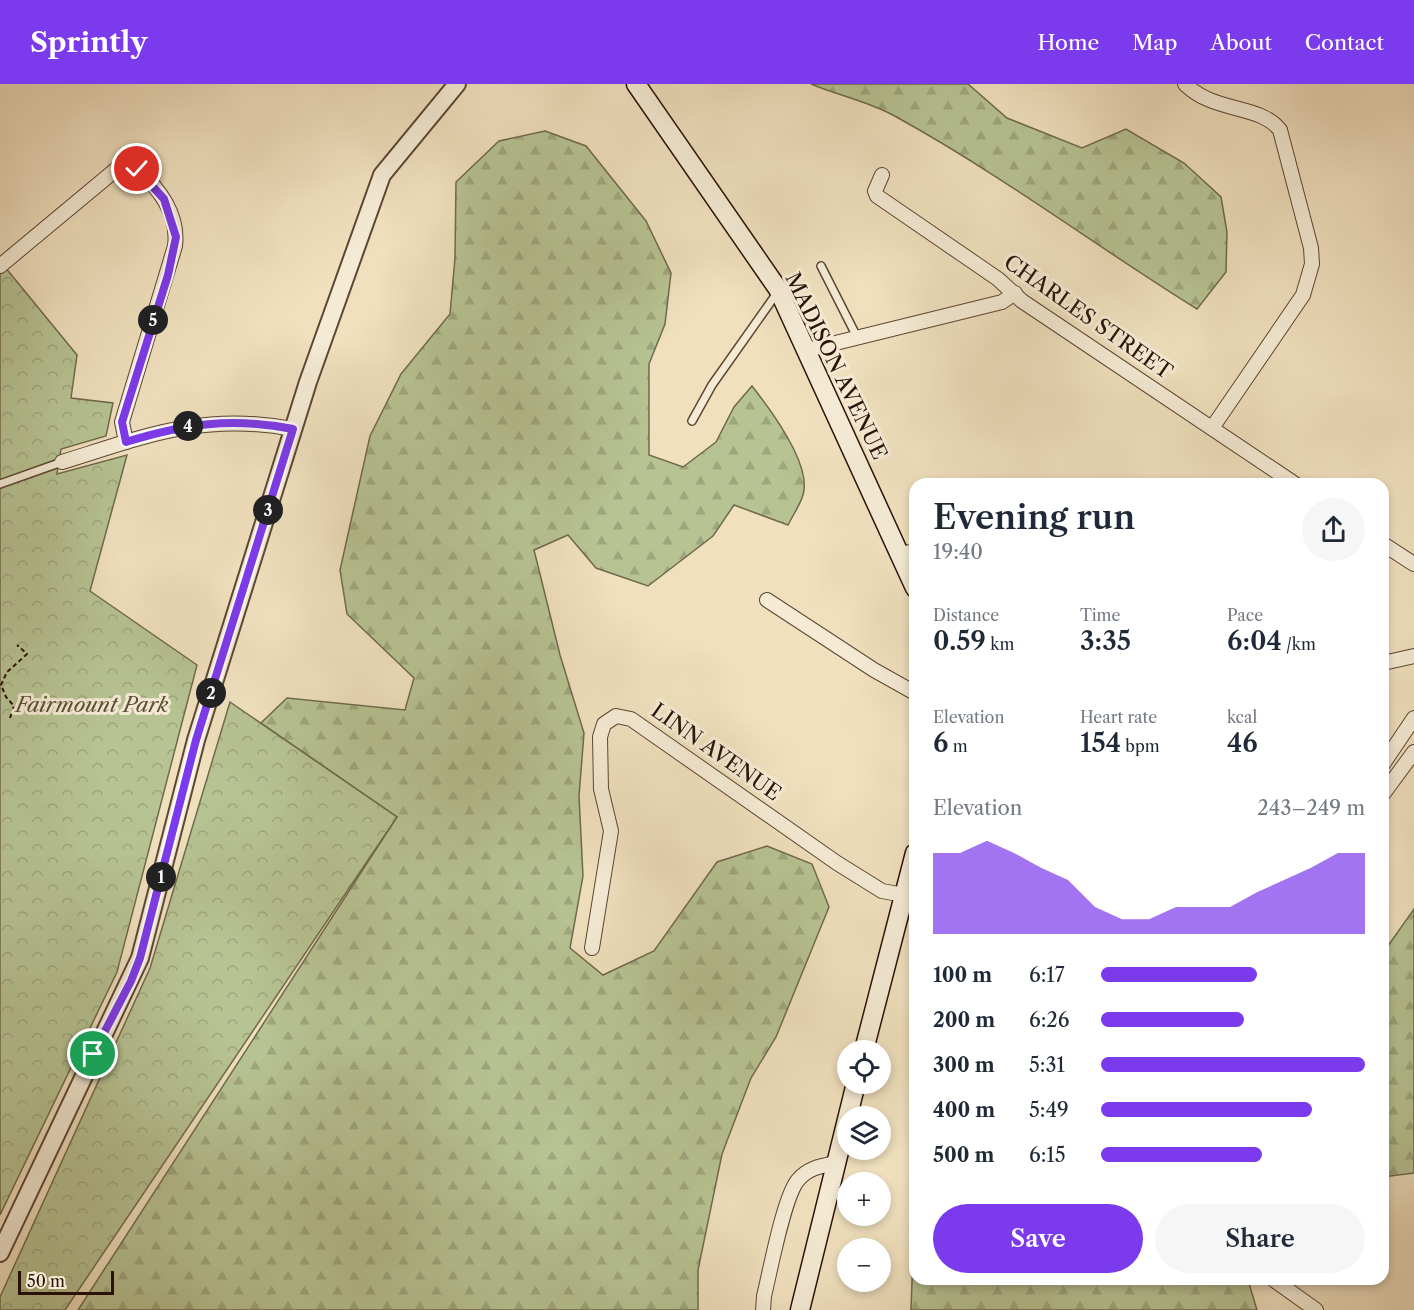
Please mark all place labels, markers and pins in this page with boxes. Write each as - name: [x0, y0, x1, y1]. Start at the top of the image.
- pin: [111, 143, 162, 194]
- pin: 5: [138, 305, 168, 335]
- pin: 4: [173, 411, 203, 441]
- pin: 3: [253, 495, 283, 525]
- pin: 2: [196, 678, 226, 708]
- pin: 1: [146, 862, 176, 892]
- pin: [67, 1028, 118, 1079]

